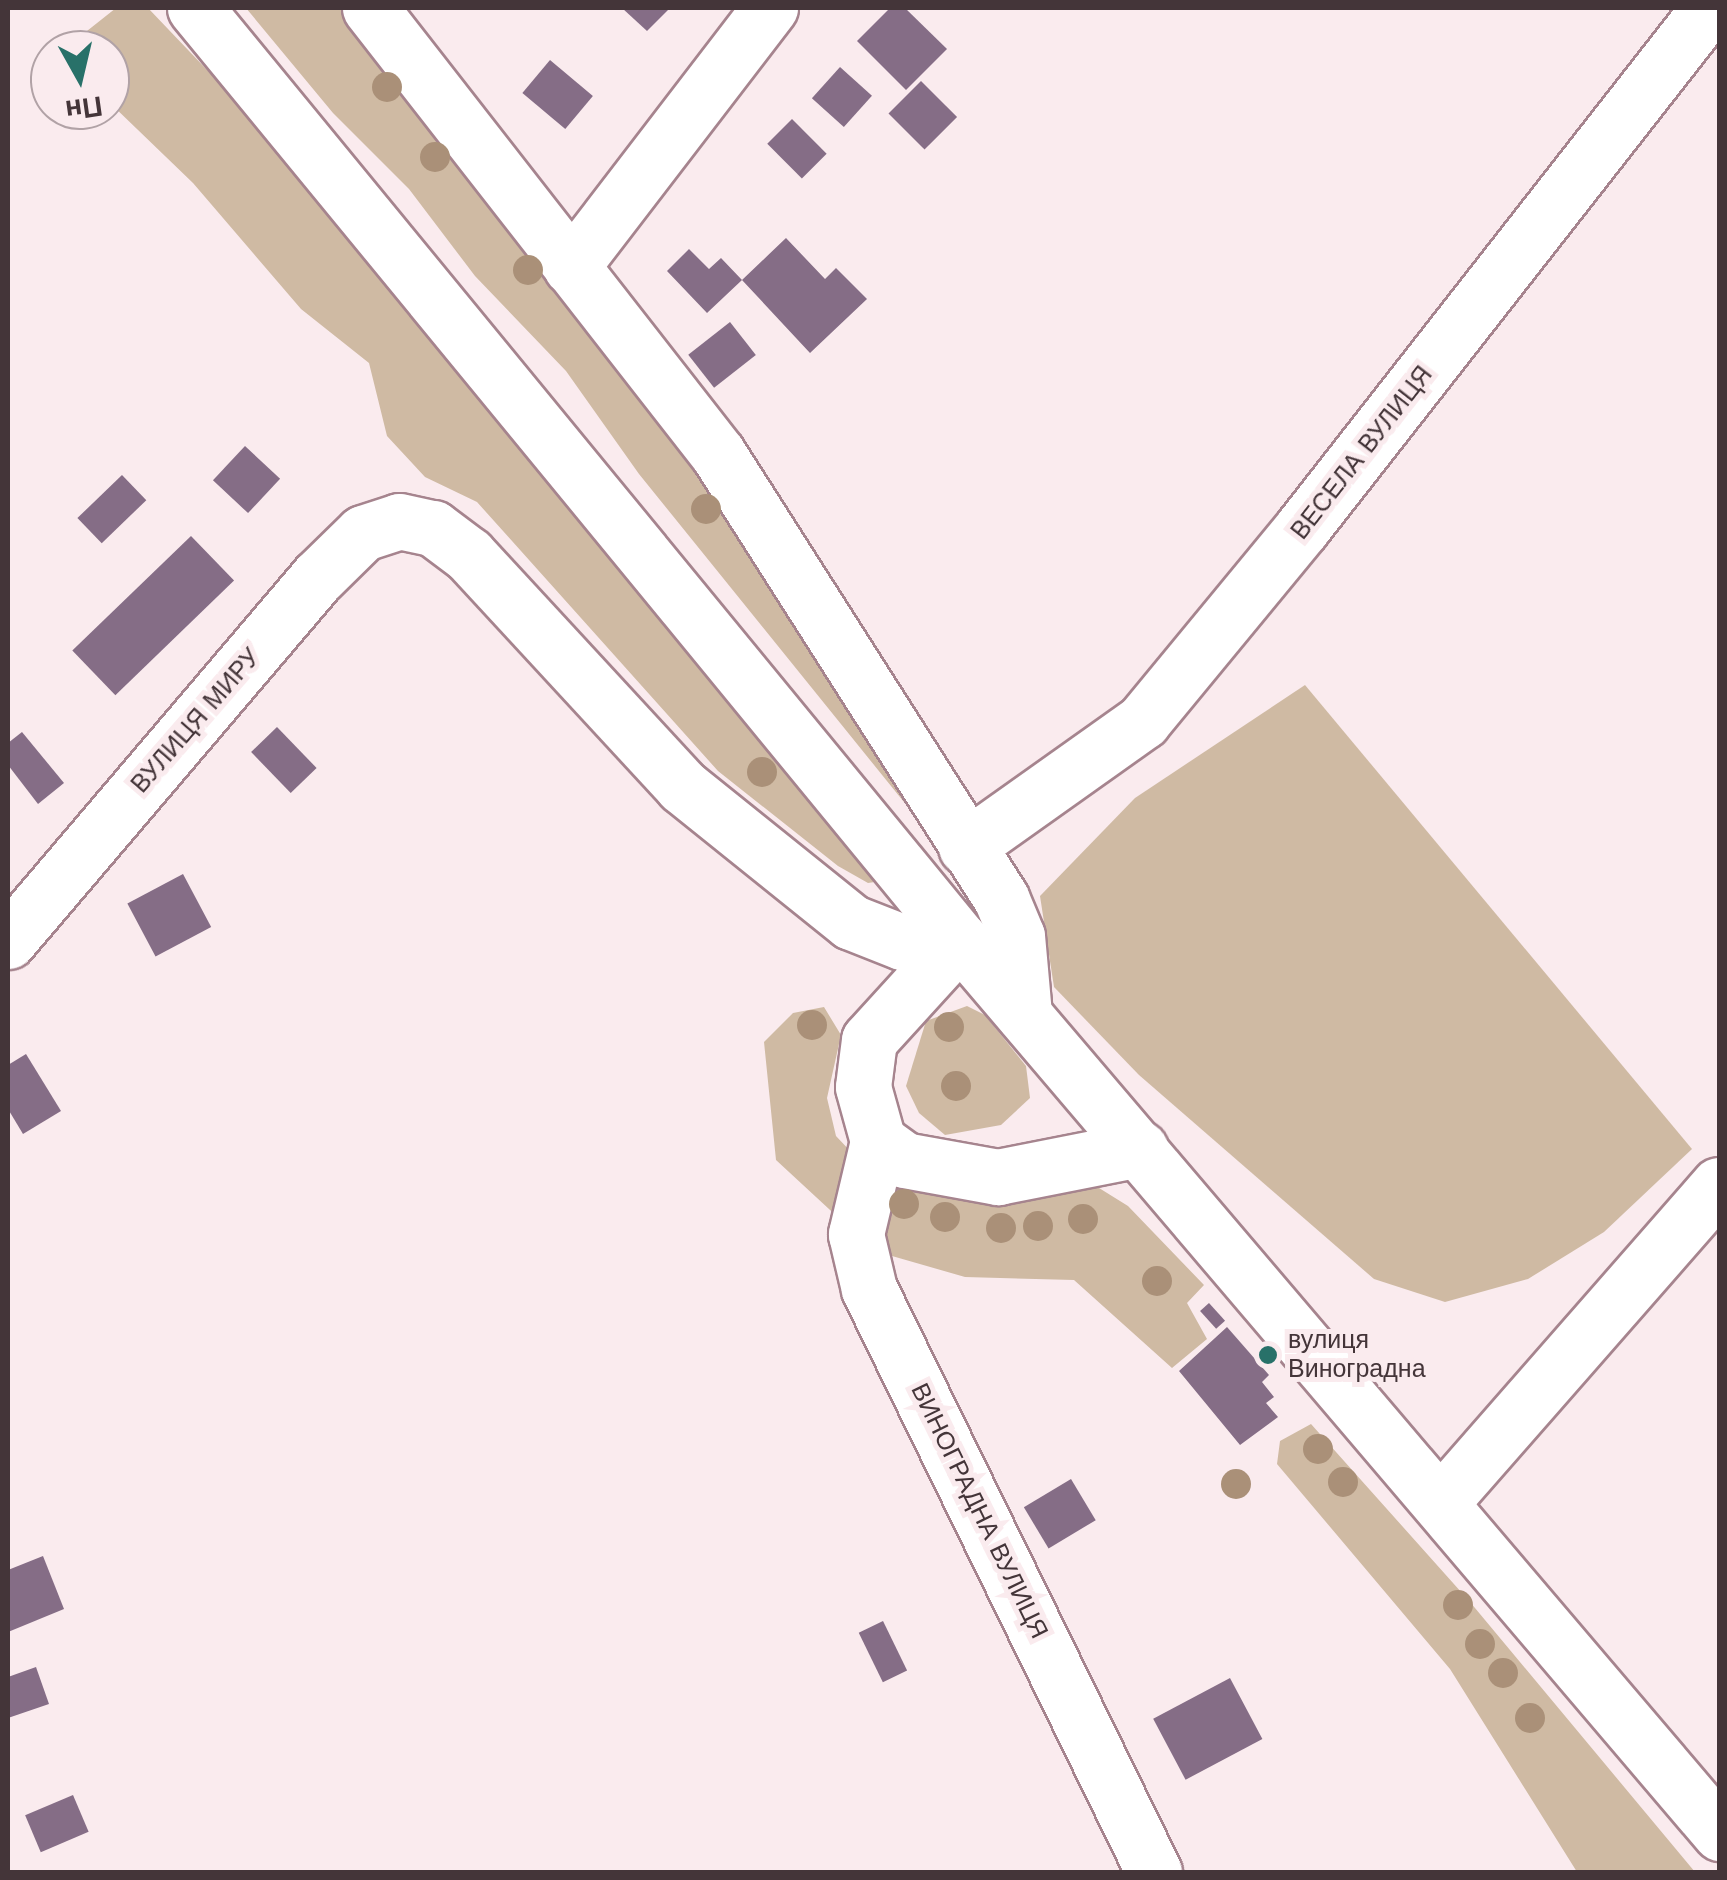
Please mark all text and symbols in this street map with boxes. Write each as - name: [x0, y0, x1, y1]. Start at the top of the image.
- north arrow: [30, 30, 130, 130]
- text: Пн: [63, 89, 105, 127]
- street label: ВЕСЕЛА ВУЛИЦЯ: [1285, 360, 1439, 546]
- street label: ВУЛИЦЯ МИРУ: [125, 643, 267, 799]
- place label: вулиця Виноградна: [1288, 1326, 1426, 1385]
- marker: вулиця Виноградна: [1257, 1344, 1279, 1366]
- street label: ВИНОГРАДНА ВУЛИЦЯ: [904, 1379, 1054, 1643]

